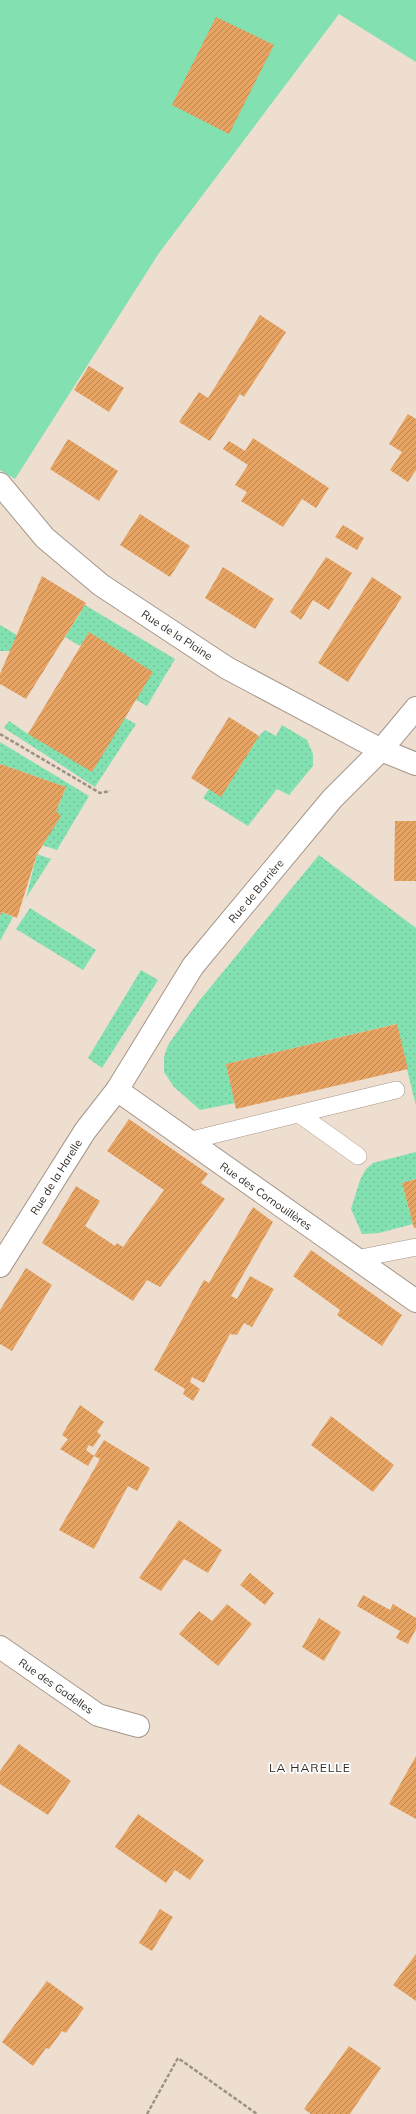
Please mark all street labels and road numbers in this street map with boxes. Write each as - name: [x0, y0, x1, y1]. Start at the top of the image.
- street label: Rue de la Plaine: [139, 607, 215, 663]
- street label: Rue de Barrière: [225, 856, 287, 926]
- street label: Rue de la Harelle: [27, 1137, 85, 1217]
- street label: Rue des Cornouillères: [217, 1159, 315, 1233]
- street label: Rue des Gadelles: [16, 1655, 96, 1717]

